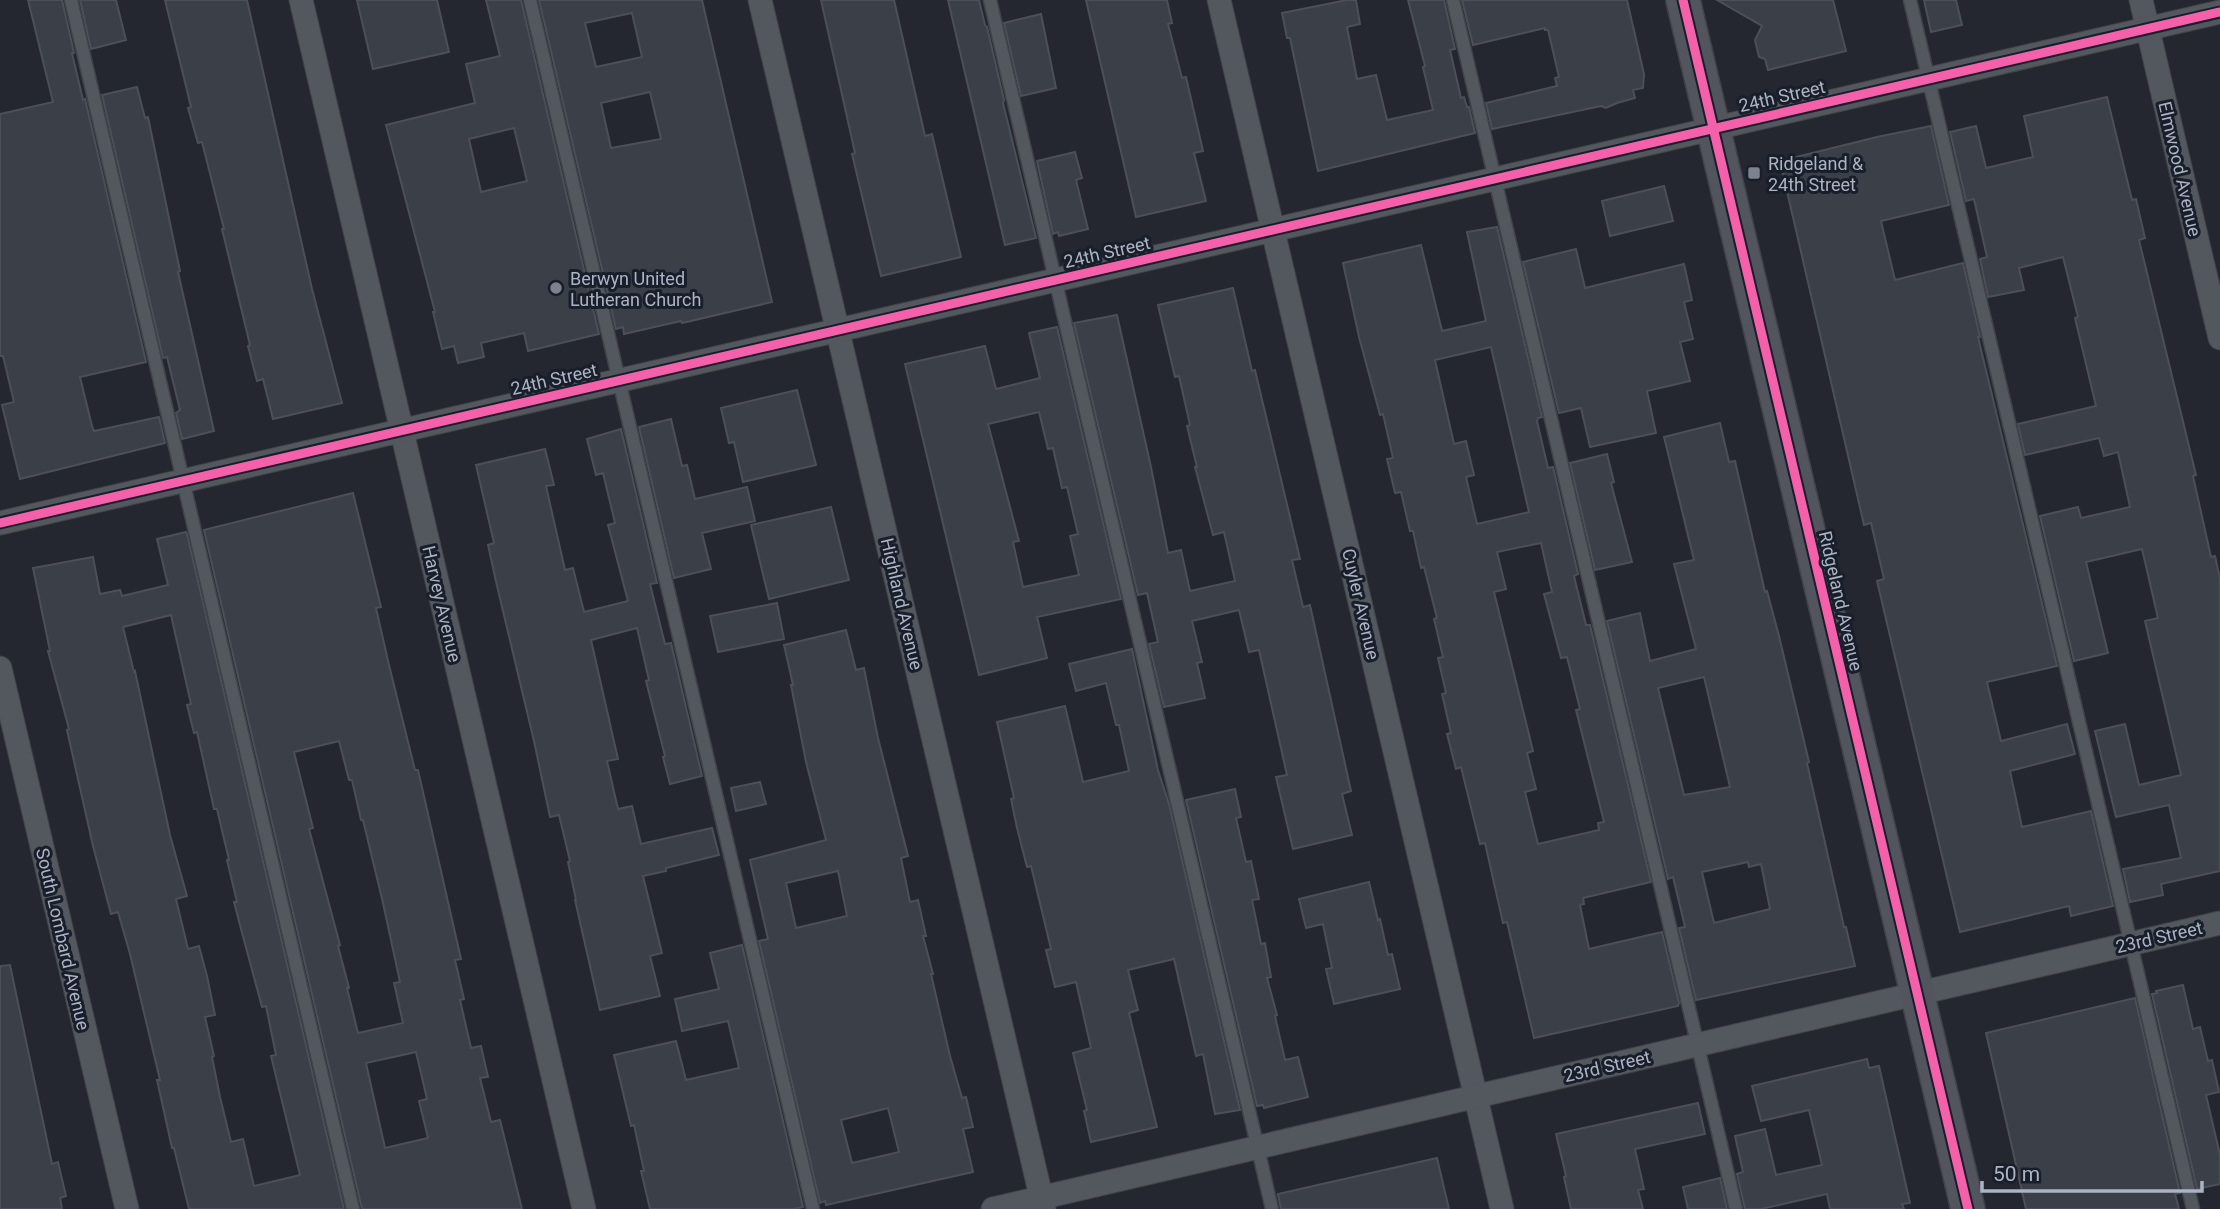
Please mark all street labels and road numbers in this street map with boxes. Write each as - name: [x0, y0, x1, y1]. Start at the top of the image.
- street label: 24th Street: [1737, 76, 1827, 116]
- street label: Elmwood Avenue: [2154, 99, 2206, 239]
- street label: 24th Street: [1062, 232, 1152, 272]
- street label: 24th Street: [509, 359, 599, 399]
- street label: Ridgeland Avenue: [1815, 529, 1867, 673]
- street label: Highland Avenue: [877, 536, 927, 672]
- street label: Harvey Avenue: [418, 544, 466, 664]
- street label: Cuyler Avenue: [1338, 546, 1384, 662]
- street label: South Lombard Avenue: [32, 846, 94, 1032]
- street label: 23rd Street: [2114, 917, 2204, 957]
- street label: 23rd Street: [1562, 1046, 1652, 1086]

